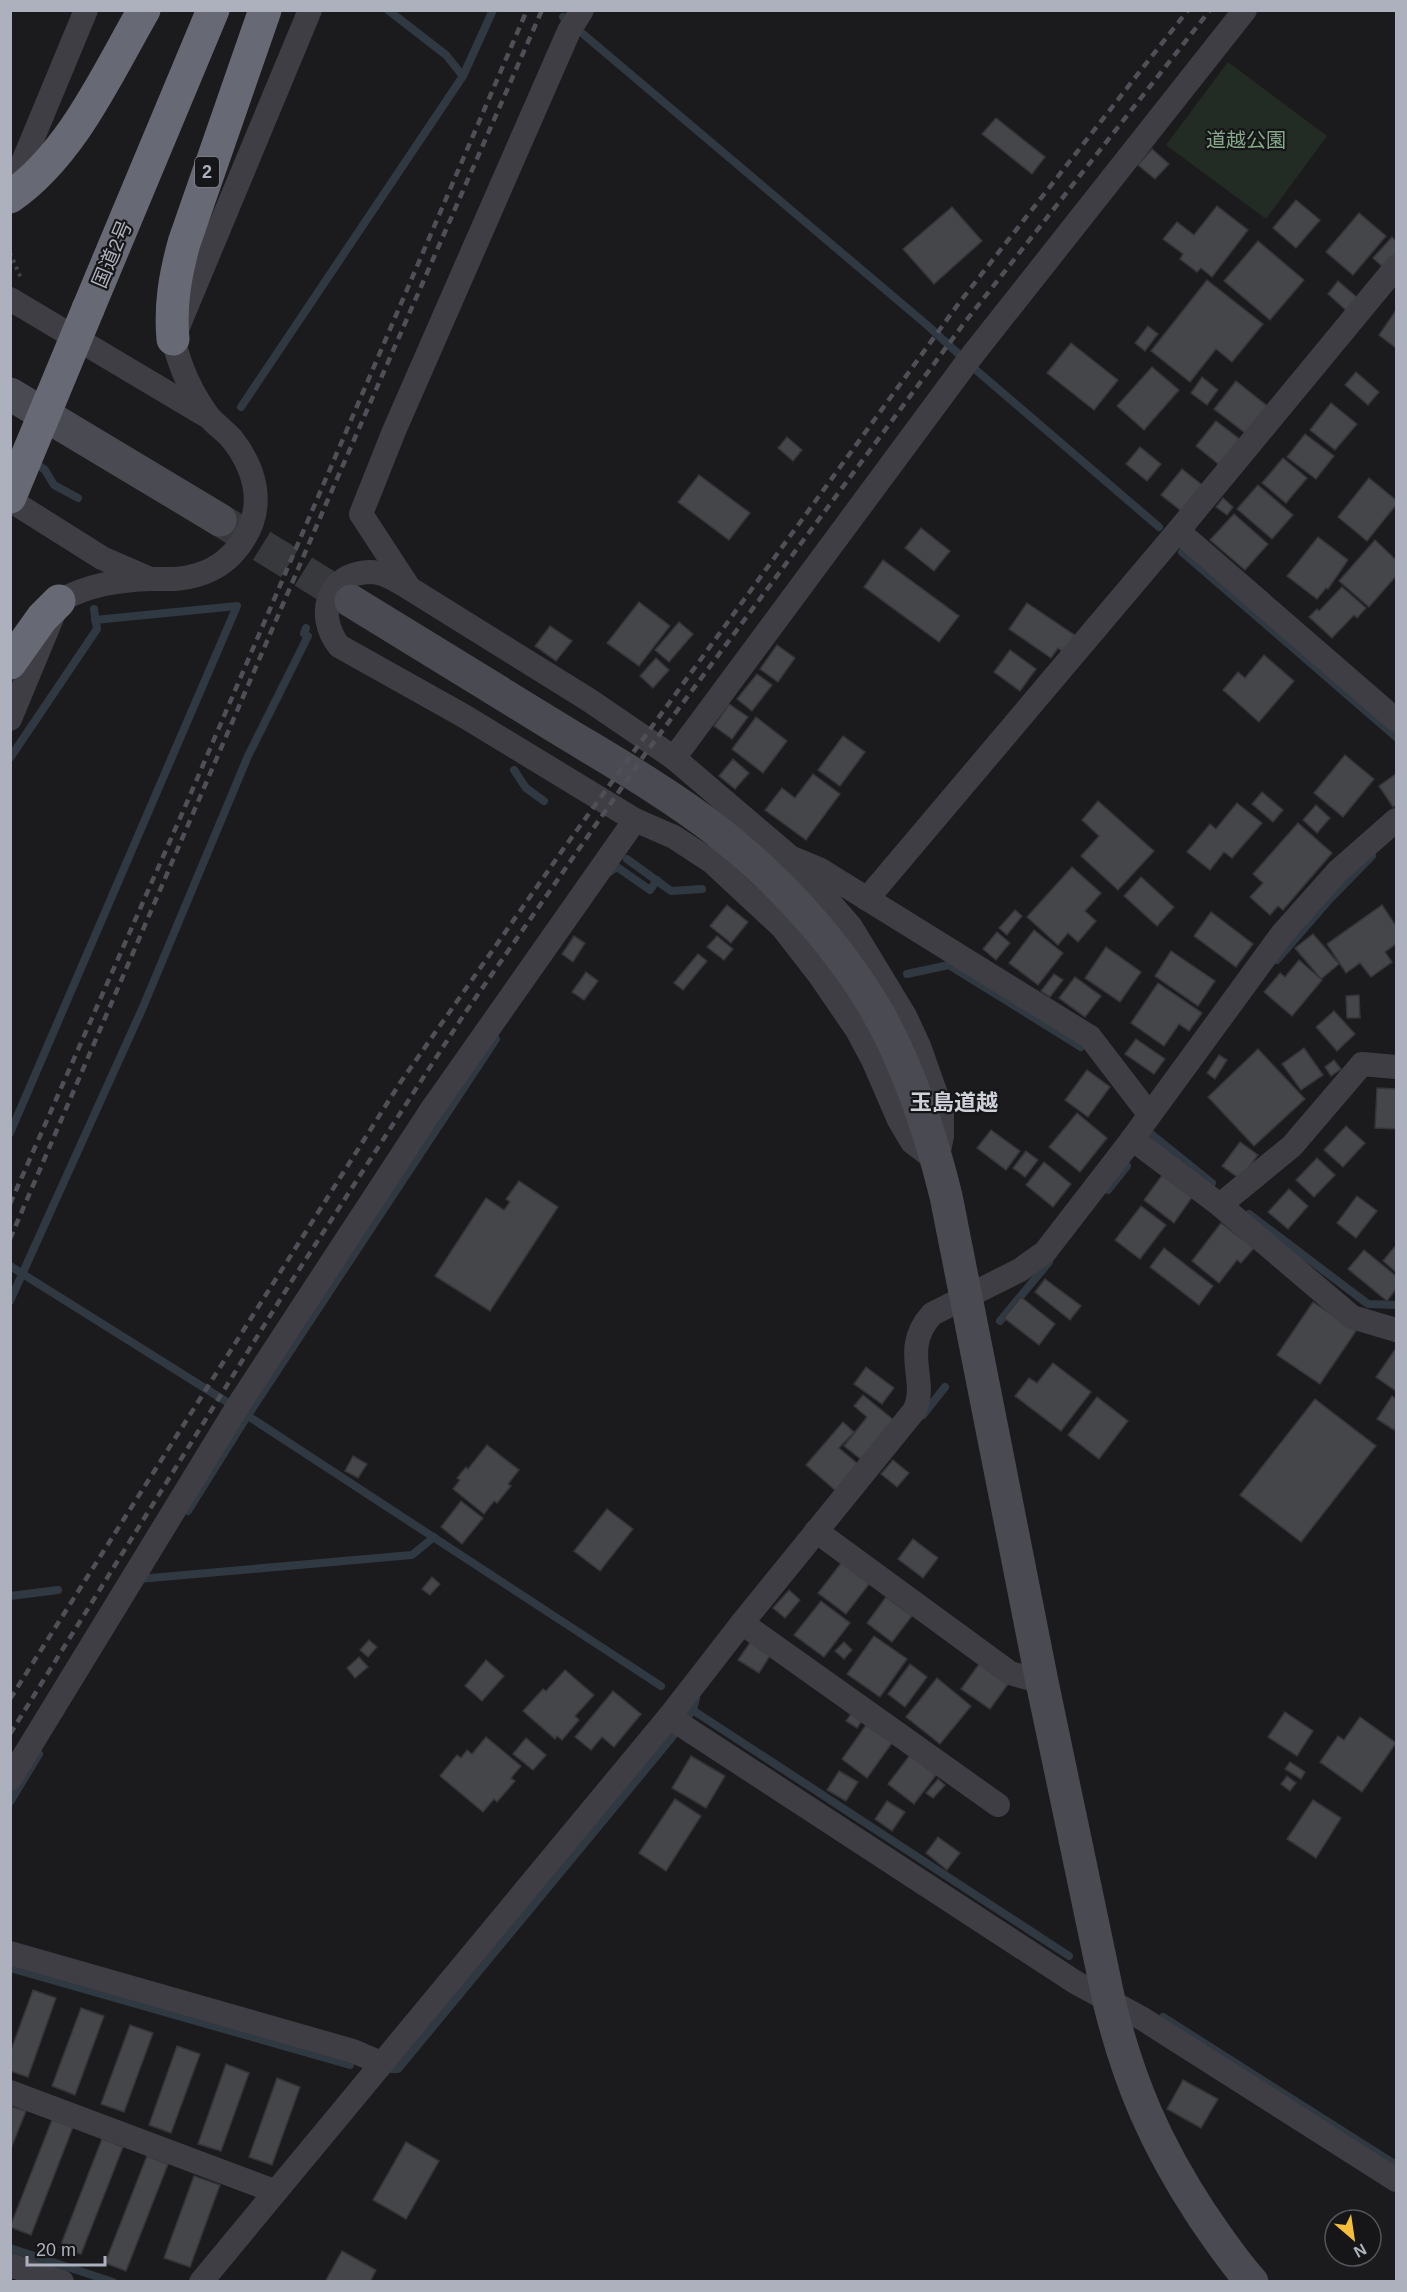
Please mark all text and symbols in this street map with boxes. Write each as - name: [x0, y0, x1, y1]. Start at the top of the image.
- park label: 道越公園: [1206, 129, 1286, 151]
- road number: 2: [195, 157, 219, 187]
- street label: 国道2号: [88, 217, 136, 291]
- district label: 玉島道越: [910, 1090, 998, 1115]
- north arrow: [1323, 2208, 1383, 2268]
- scale bar: [27, 2229, 105, 2267]
- text: 20 m: [36, 2240, 76, 2260]
- text: N: [1351, 2240, 1369, 2261]

